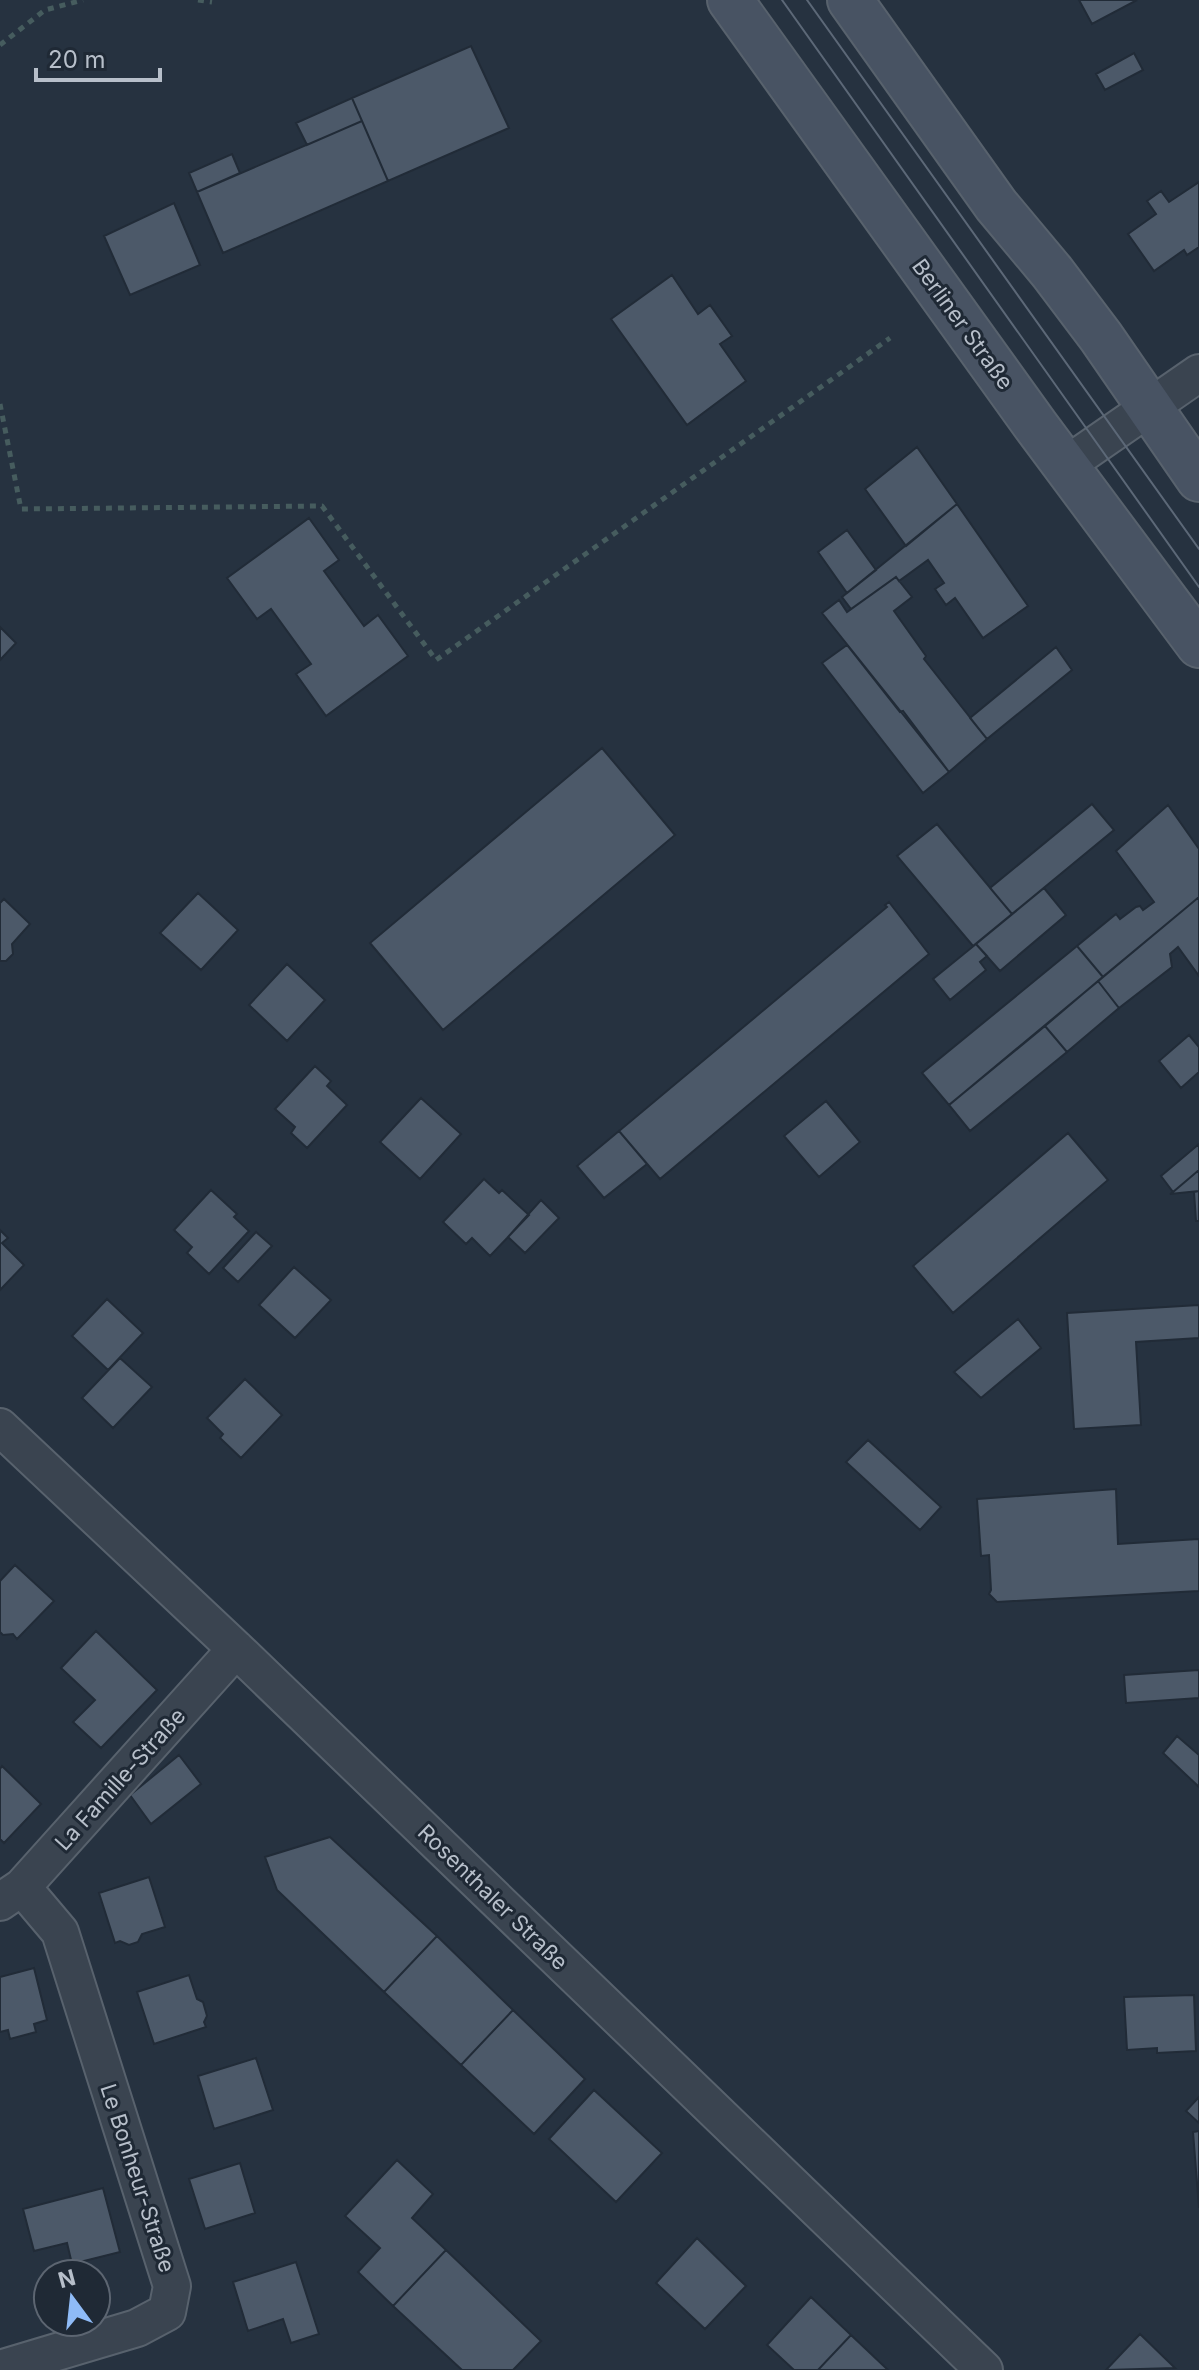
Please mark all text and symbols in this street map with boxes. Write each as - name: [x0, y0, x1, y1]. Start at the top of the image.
- scale bar: [36, 32, 160, 82]
- text: 20 m: [48, 45, 106, 74]
- street label: Berliner Straße: [907, 254, 1019, 394]
- street label: La Famille-Straße: [49, 1703, 191, 1855]
- street label: Rosenthaler Straße: [413, 1819, 573, 1975]
- street label: Le Bonheur-Straße: [95, 2080, 181, 2276]
- north arrow: [32, 2258, 112, 2338]
- text: N: [55, 2264, 78, 2293]

